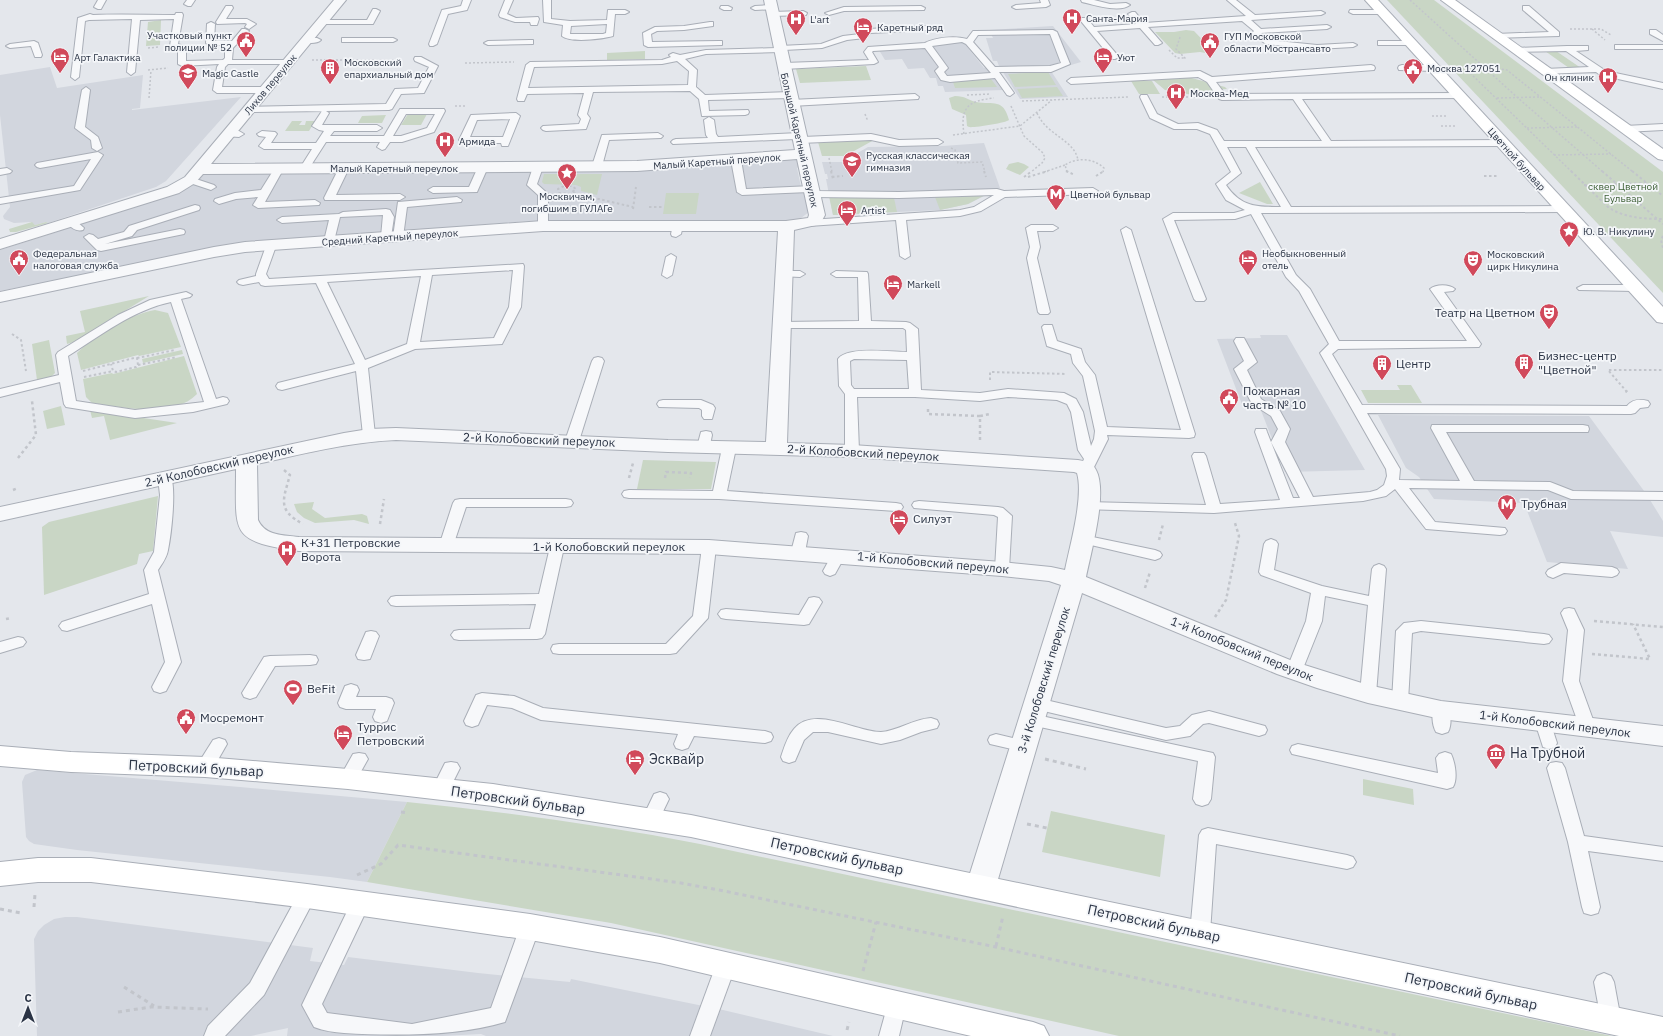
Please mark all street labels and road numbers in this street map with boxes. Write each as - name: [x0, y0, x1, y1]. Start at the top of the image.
- street label: Лихов переулок: [241, 51, 300, 117]
- street label: Большой Каретный переулок: [778, 72, 821, 209]
- street label: Цветной бульвар: [1485, 125, 1549, 194]
- street label: Малый Каретный переулок: [653, 151, 782, 172]
- street label: Малый Каретный переулок: [330, 162, 458, 175]
- street label: Средний Каретный переулок: [321, 226, 459, 249]
- street label: 2-й Колобовский переулок: [463, 429, 616, 450]
- street label: 2-й Колобовский переулок: [143, 441, 295, 490]
- street label: 2-й Колобовский переулок: [787, 441, 940, 464]
- street label: 1-й Колобовский переулок: [533, 539, 686, 554]
- street label: 1-й Колобовский переулок: [856, 548, 1010, 577]
- street label: 3-й Колобовский переулок: [1014, 604, 1073, 755]
- street label: 1-й Колобовский переулок: [1169, 613, 1316, 684]
- street label: 1-й Колобовский переулок: [1479, 707, 1632, 740]
- street label: Петровский бульвар: [128, 755, 264, 781]
- street label: Петровский бульвар: [450, 782, 586, 818]
- street label: Петровский бульвар: [769, 833, 905, 879]
- street label: Петровский бульвар: [1086, 900, 1222, 946]
- street label: Петровский бульвар: [1403, 968, 1539, 1014]

